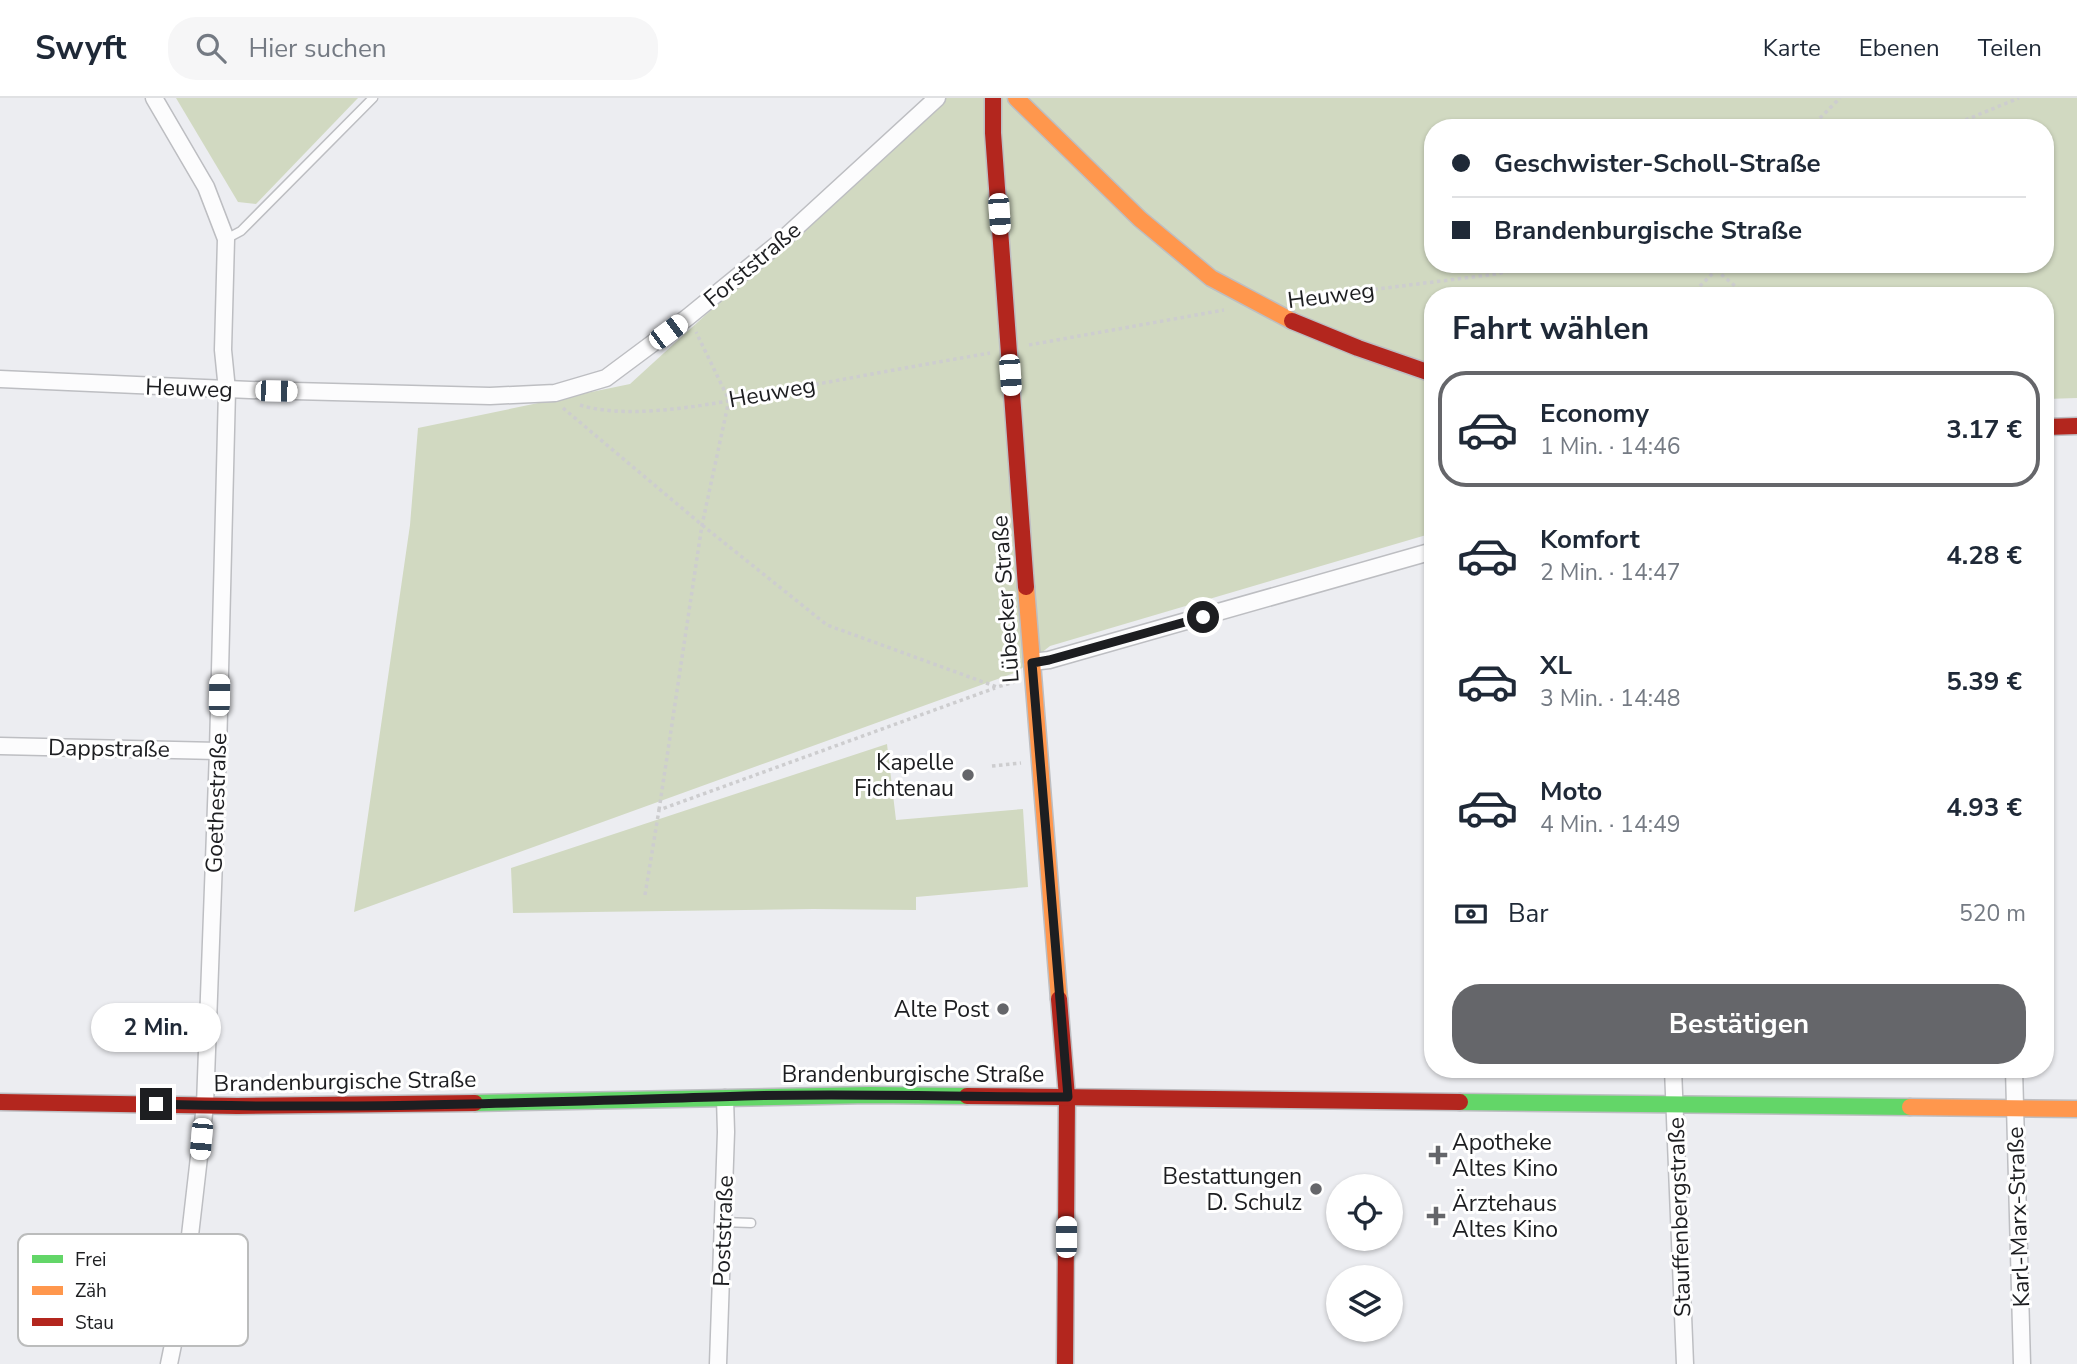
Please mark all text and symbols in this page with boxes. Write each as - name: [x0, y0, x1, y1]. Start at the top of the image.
- search box: [168, 17, 658, 80]
- text: Swyft: [35, 26, 126, 71]
- icon: search: [192, 29, 230, 67]
- text: Hier suchen: [248, 31, 387, 66]
- text: Karte: [1763, 32, 1821, 64]
- text: Ebenen: [1859, 32, 1940, 64]
- text: Teilen: [1978, 32, 2042, 64]
- text: Geschwister-Scholl-Straße: [1494, 146, 1821, 181]
- car: [988, 192, 1011, 236]
- text: Brandenburgische Straße: [1494, 213, 1802, 248]
- street label: Forststraße: [697, 215, 807, 314]
- street label: Heuweg: [1286, 275, 1376, 316]
- text: Fahrt wählen: [1452, 307, 1649, 350]
- car: [645, 311, 692, 353]
- car: [999, 353, 1022, 397]
- street label: Heuweg: [726, 370, 818, 415]
- street label: Heuweg: [145, 371, 233, 406]
- car: [255, 380, 298, 402]
- text: Economy: [1540, 396, 1649, 431]
- icon: car: [1456, 398, 1519, 461]
- text: 3.17 €: [1946, 412, 2022, 447]
- text: 1 Min. · 14:46: [1540, 431, 1681, 462]
- street label: Lübecker Straße: [984, 514, 1027, 684]
- text: Komfort: [1540, 522, 1640, 557]
- icon: car: [1456, 524, 1519, 587]
- text: 4.28 €: [1946, 538, 2022, 573]
- text: 2 Min. · 14:47: [1540, 557, 1681, 588]
- route start: [1187, 601, 1219, 633]
- text: XL: [1540, 648, 1572, 683]
- icon: car: [1456, 650, 1519, 713]
- text: 5.39 €: [1946, 664, 2022, 699]
- car: [209, 674, 230, 716]
- text: 3 Min. · 14:48: [1540, 683, 1681, 714]
- street label: Dappstraße: [48, 732, 170, 765]
- street label: Goethestraße: [199, 732, 234, 874]
- place label: Kapelle Fichtenau: [854, 747, 954, 804]
- marker: Kapelle Fichtenau: [960, 767, 976, 783]
- text: Moto: [1540, 774, 1602, 809]
- icon: car: [1456, 776, 1519, 839]
- text: 4.93 €: [1946, 790, 2022, 825]
- text: 4 Min. · 14:49: [1540, 809, 1681, 840]
- icon: cash: [1452, 895, 1490, 933]
- text: Bar: [1508, 896, 1549, 931]
- text: 520 m: [1959, 898, 2026, 929]
- button: Bestätigen: [1452, 984, 2026, 1064]
- place label: Alte Post: [894, 994, 990, 1025]
- marker: Alte Post: [995, 1001, 1011, 1017]
- callout: 2 Min.: [91, 1002, 221, 1052]
- text: 2 Min.: [124, 1012, 189, 1043]
- street label: Brandenburgische Straße: [782, 1059, 1044, 1090]
- street label: Brandenburgische Straße: [213, 1064, 477, 1099]
- route end: [140, 1088, 172, 1120]
- street label: Stauffenbergstraße: [1661, 1116, 1698, 1318]
- car: [189, 1117, 214, 1161]
- street label: Karl-Marx-Straße: [2000, 1126, 2037, 1308]
- place label: Apotheke Altes Kino: [1452, 1127, 1558, 1184]
- marker: Apotheke Altes Kino: [1430, 1147, 1446, 1163]
- place label: Bestattungen D. Schulz: [1162, 1161, 1302, 1218]
- map controls: [1326, 1174, 1403, 1342]
- button: locate: [1326, 1174, 1403, 1251]
- street label: Poststraße: [706, 1175, 741, 1287]
- marker: Bestattungen D. Schulz: [1308, 1181, 1324, 1197]
- place label: Ärztehaus Altes Kino: [1452, 1188, 1558, 1245]
- marker: Ärztehaus Altes Kino: [1426, 1206, 1446, 1226]
- car: [1056, 1216, 1077, 1258]
- legend: [18, 1234, 248, 1346]
- text: Frei: [75, 1247, 106, 1273]
- button: layers: [1326, 1265, 1403, 1342]
- text: Zäh: [75, 1278, 107, 1304]
- text: Stau: [75, 1310, 114, 1336]

